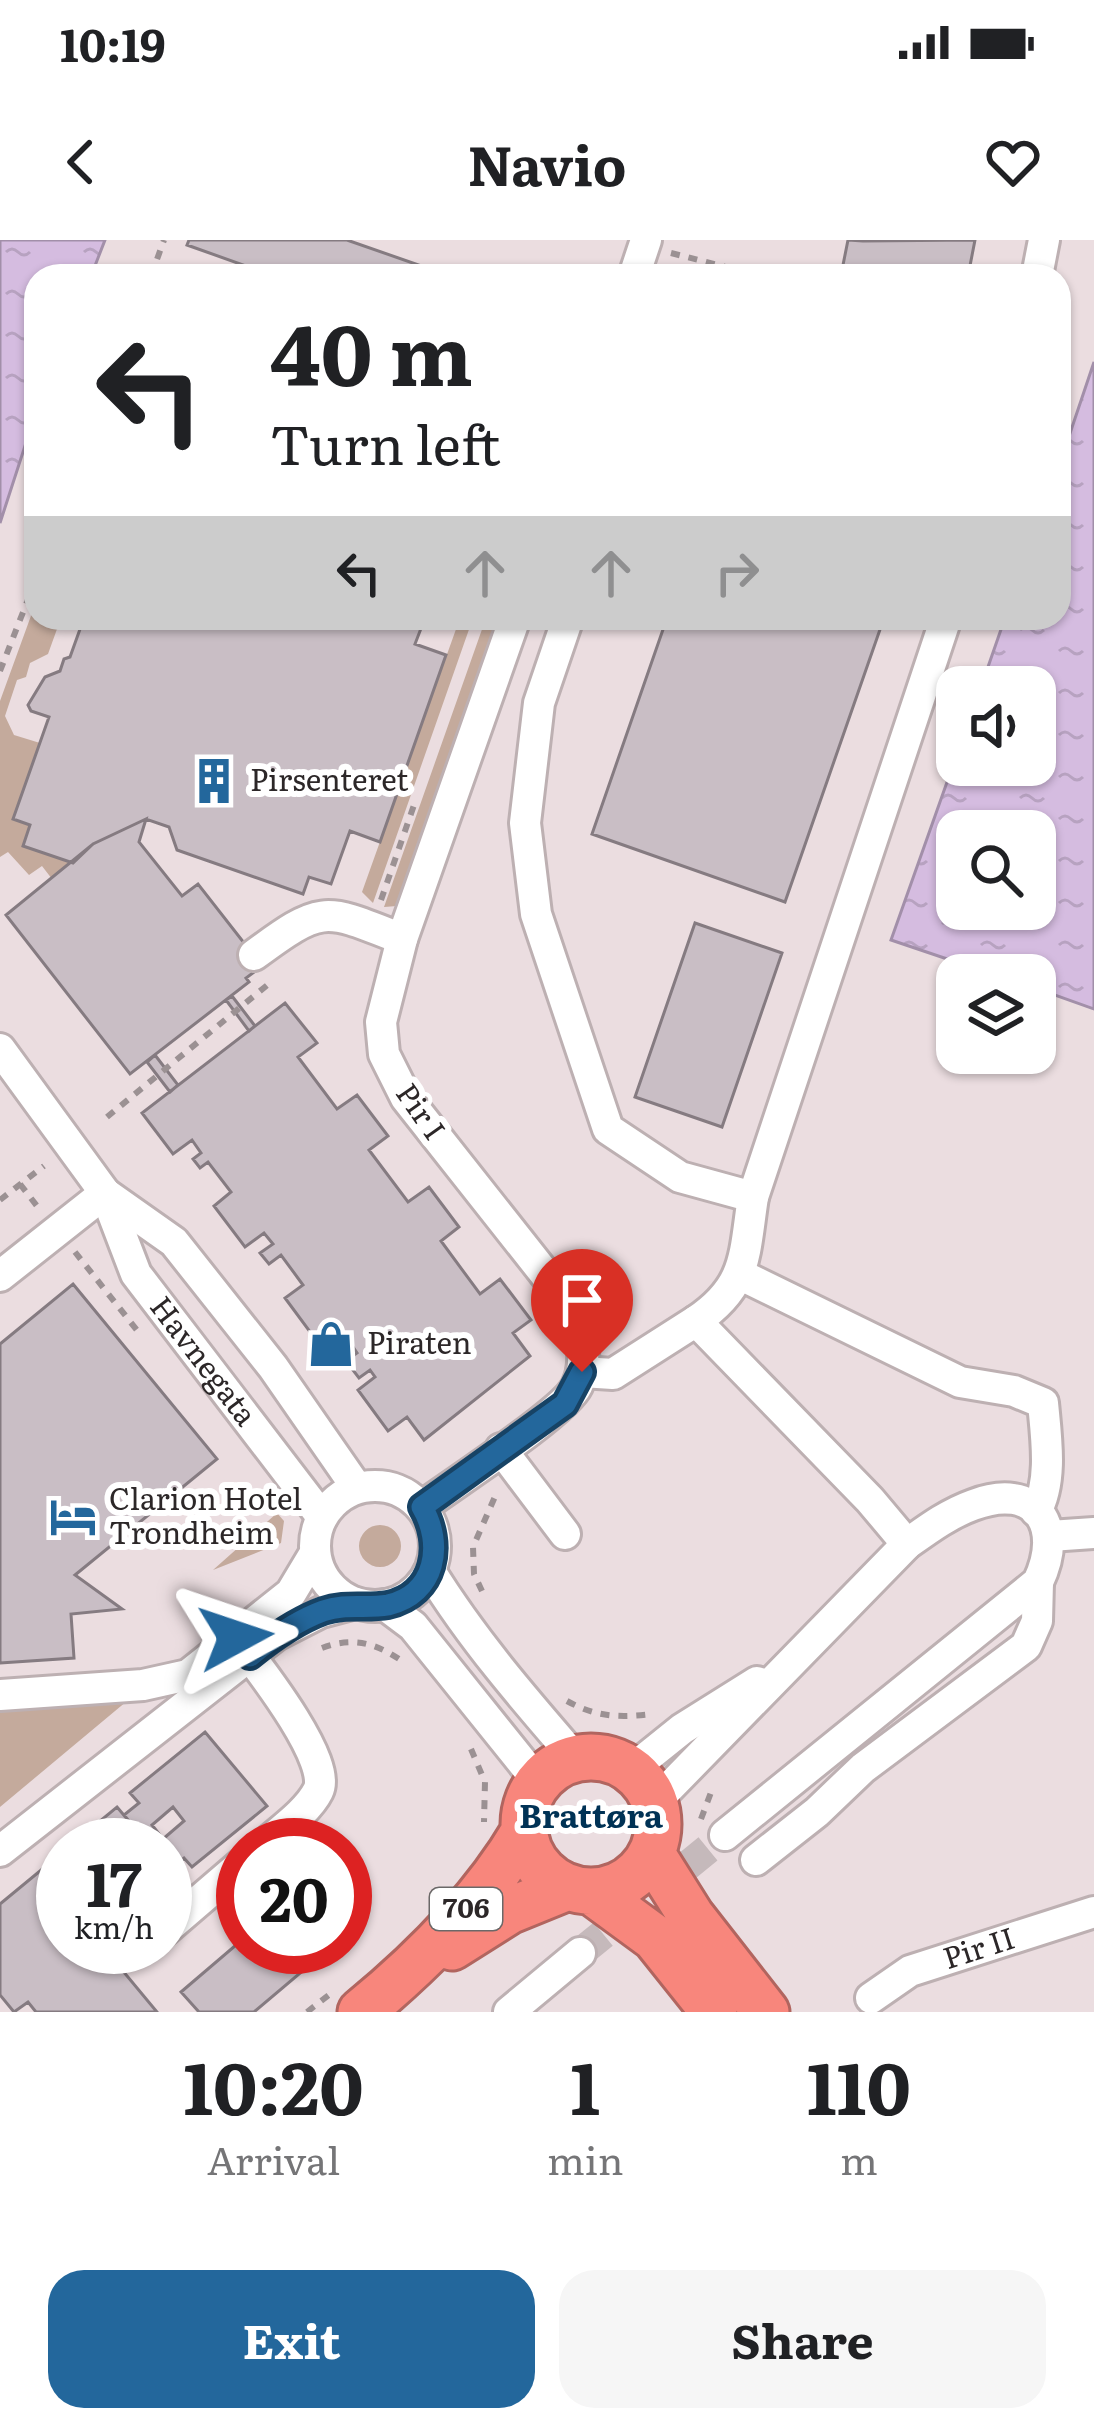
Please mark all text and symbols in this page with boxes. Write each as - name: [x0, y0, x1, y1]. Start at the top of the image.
- text: 10:19: [60, 9, 166, 76]
- text: Navio: [468, 122, 626, 203]
- icon: back: [48, 129, 114, 195]
- icon: heart: [980, 129, 1046, 195]
- text: 40 m: [270, 287, 473, 412]
- icon: left: [72, 312, 228, 468]
- text: Turn left: [270, 401, 501, 482]
- icon: left: [326, 540, 392, 606]
- icon: ahead: [452, 540, 518, 606]
- icon: ahead: [578, 540, 644, 606]
- icon: right: [704, 540, 770, 606]
- map controls: [936, 666, 1056, 1074]
- button: sound: [936, 666, 1056, 786]
- building icon: Pirsenteret: [189, 756, 239, 806]
- place label: Pirsenteret: [250, 756, 408, 800]
- button: search: [936, 810, 1056, 930]
- button: layers: [936, 954, 1056, 1074]
- street label: Pir I: [387, 1073, 458, 1148]
- pin: [531, 1249, 633, 1372]
- icon: arrive: [549, 1267, 615, 1333]
- street label: Havnegata: [141, 1285, 270, 1434]
- shop icon: Piraten: [306, 1319, 356, 1369]
- place label: Piraten: [367, 1319, 472, 1363]
- place label: Clarion Hotel Trondheim: [109, 1475, 302, 1553]
- hotel icon: Clarion Hotel Trondheim: [48, 1492, 98, 1542]
- position arrow: [173, 1574, 299, 1700]
- district label: Brattøra: [519, 1789, 664, 1838]
- speed limit sign: 20: [216, 1818, 372, 1974]
- text: 17: [86, 1836, 142, 1925]
- road number: 706: [430, 1888, 502, 1930]
- text: km/h: [74, 1904, 154, 1948]
- street label: Pir II: [937, 1914, 1020, 1978]
- text: 10:20: [183, 2030, 364, 2137]
- text: 1: [570, 2030, 600, 2137]
- text: 110: [807, 2030, 911, 2137]
- text: Arrival: [207, 2129, 340, 2187]
- text: min: [547, 2129, 624, 2187]
- text: m: [840, 2129, 878, 2187]
- button: Exit: [48, 2270, 535, 2408]
- button: Share: [559, 2270, 1046, 2408]

